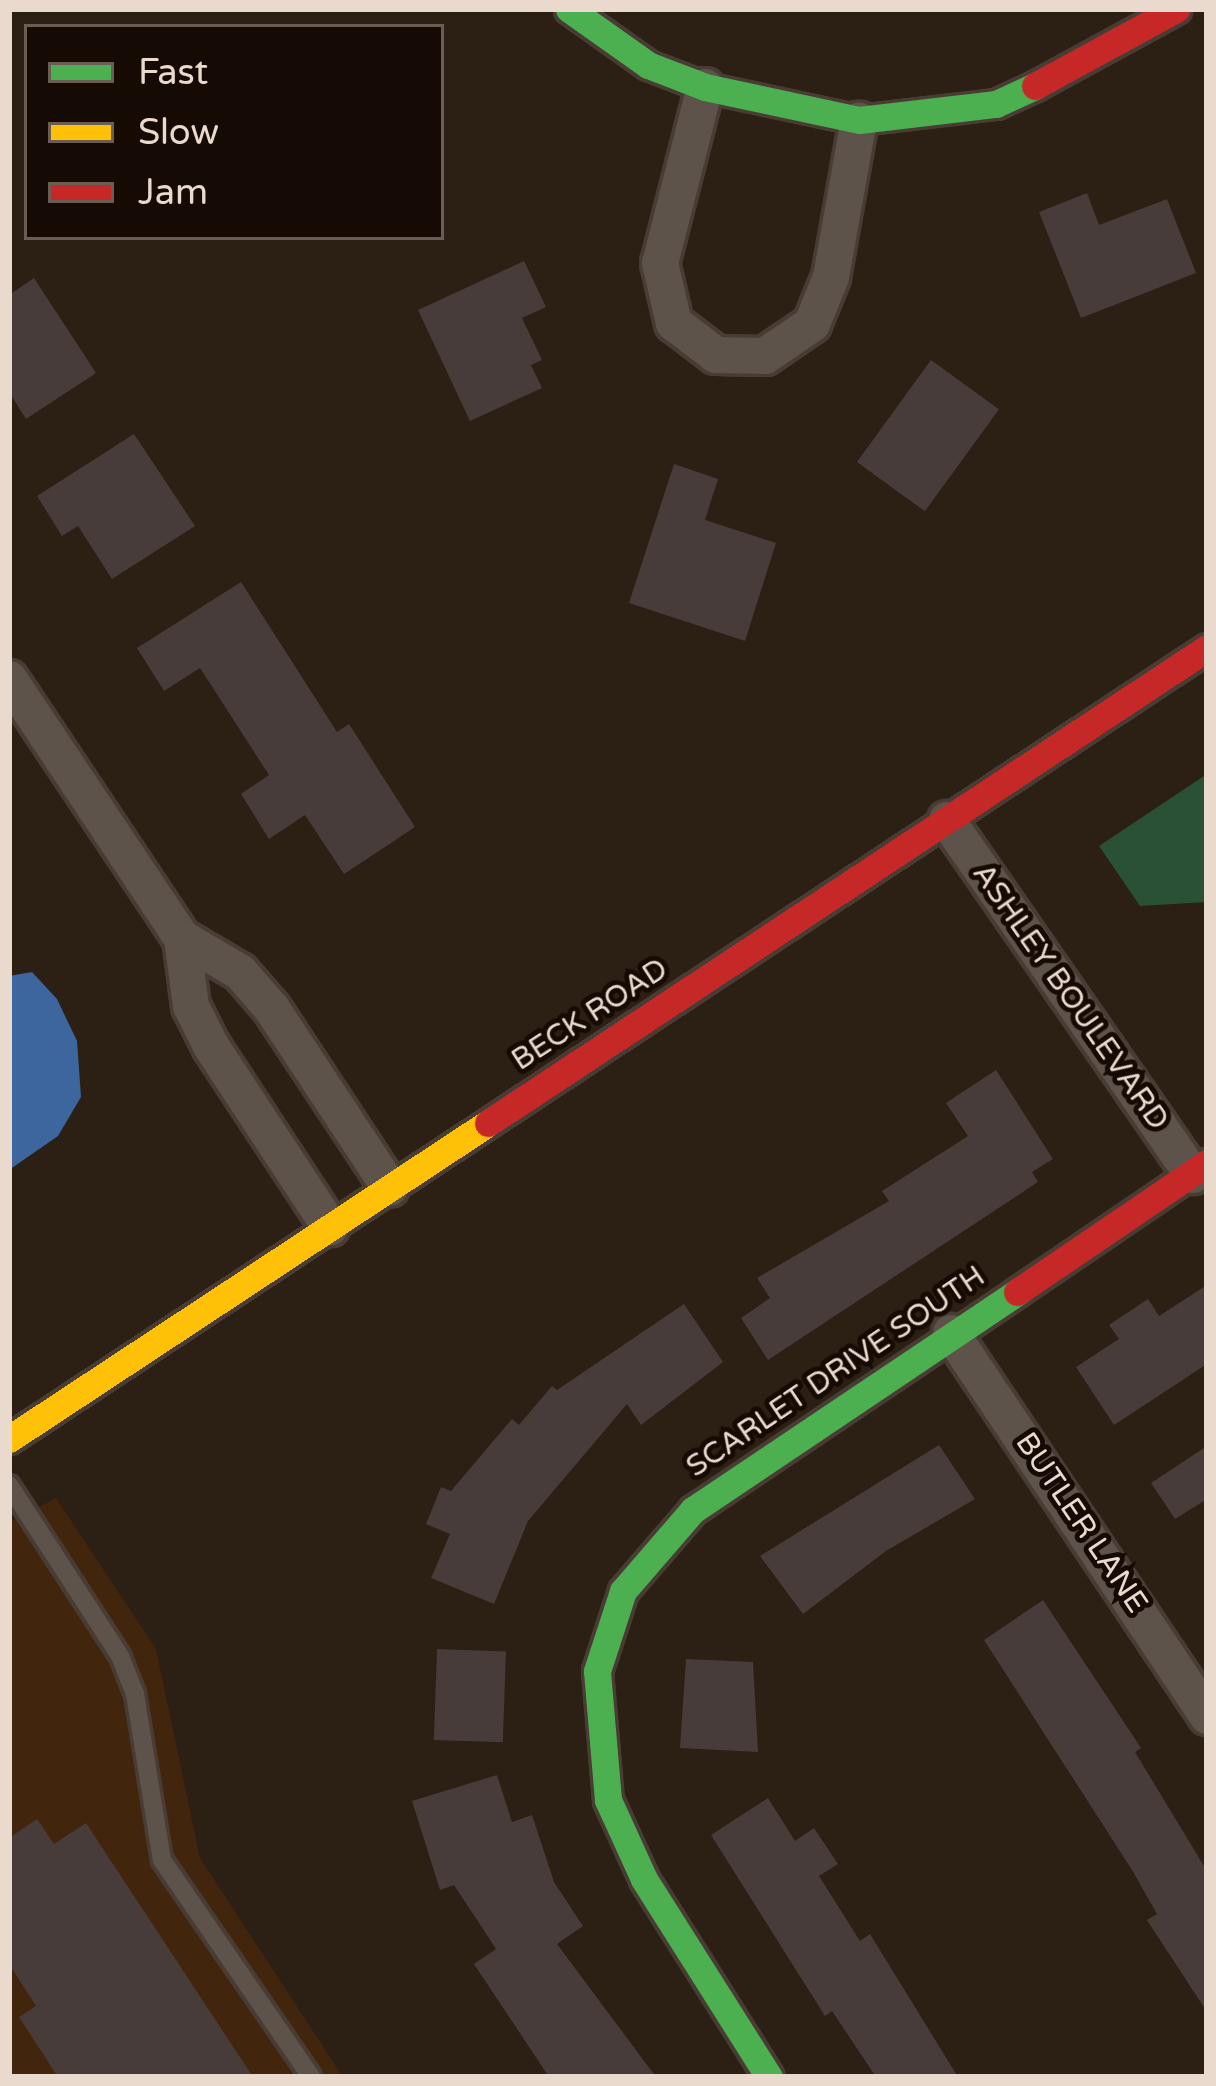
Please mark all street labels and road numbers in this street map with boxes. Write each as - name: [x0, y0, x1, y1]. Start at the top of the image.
- street label: ASHLEY BOULEVARD: [964, 857, 1176, 1137]
- street label: BECK ROAD: [505, 951, 675, 1079]
- street label: SCARLET DRIVE SOUTH: [680, 1259, 992, 1485]
- street label: BUTLER LANE: [1007, 1426, 1155, 1620]

